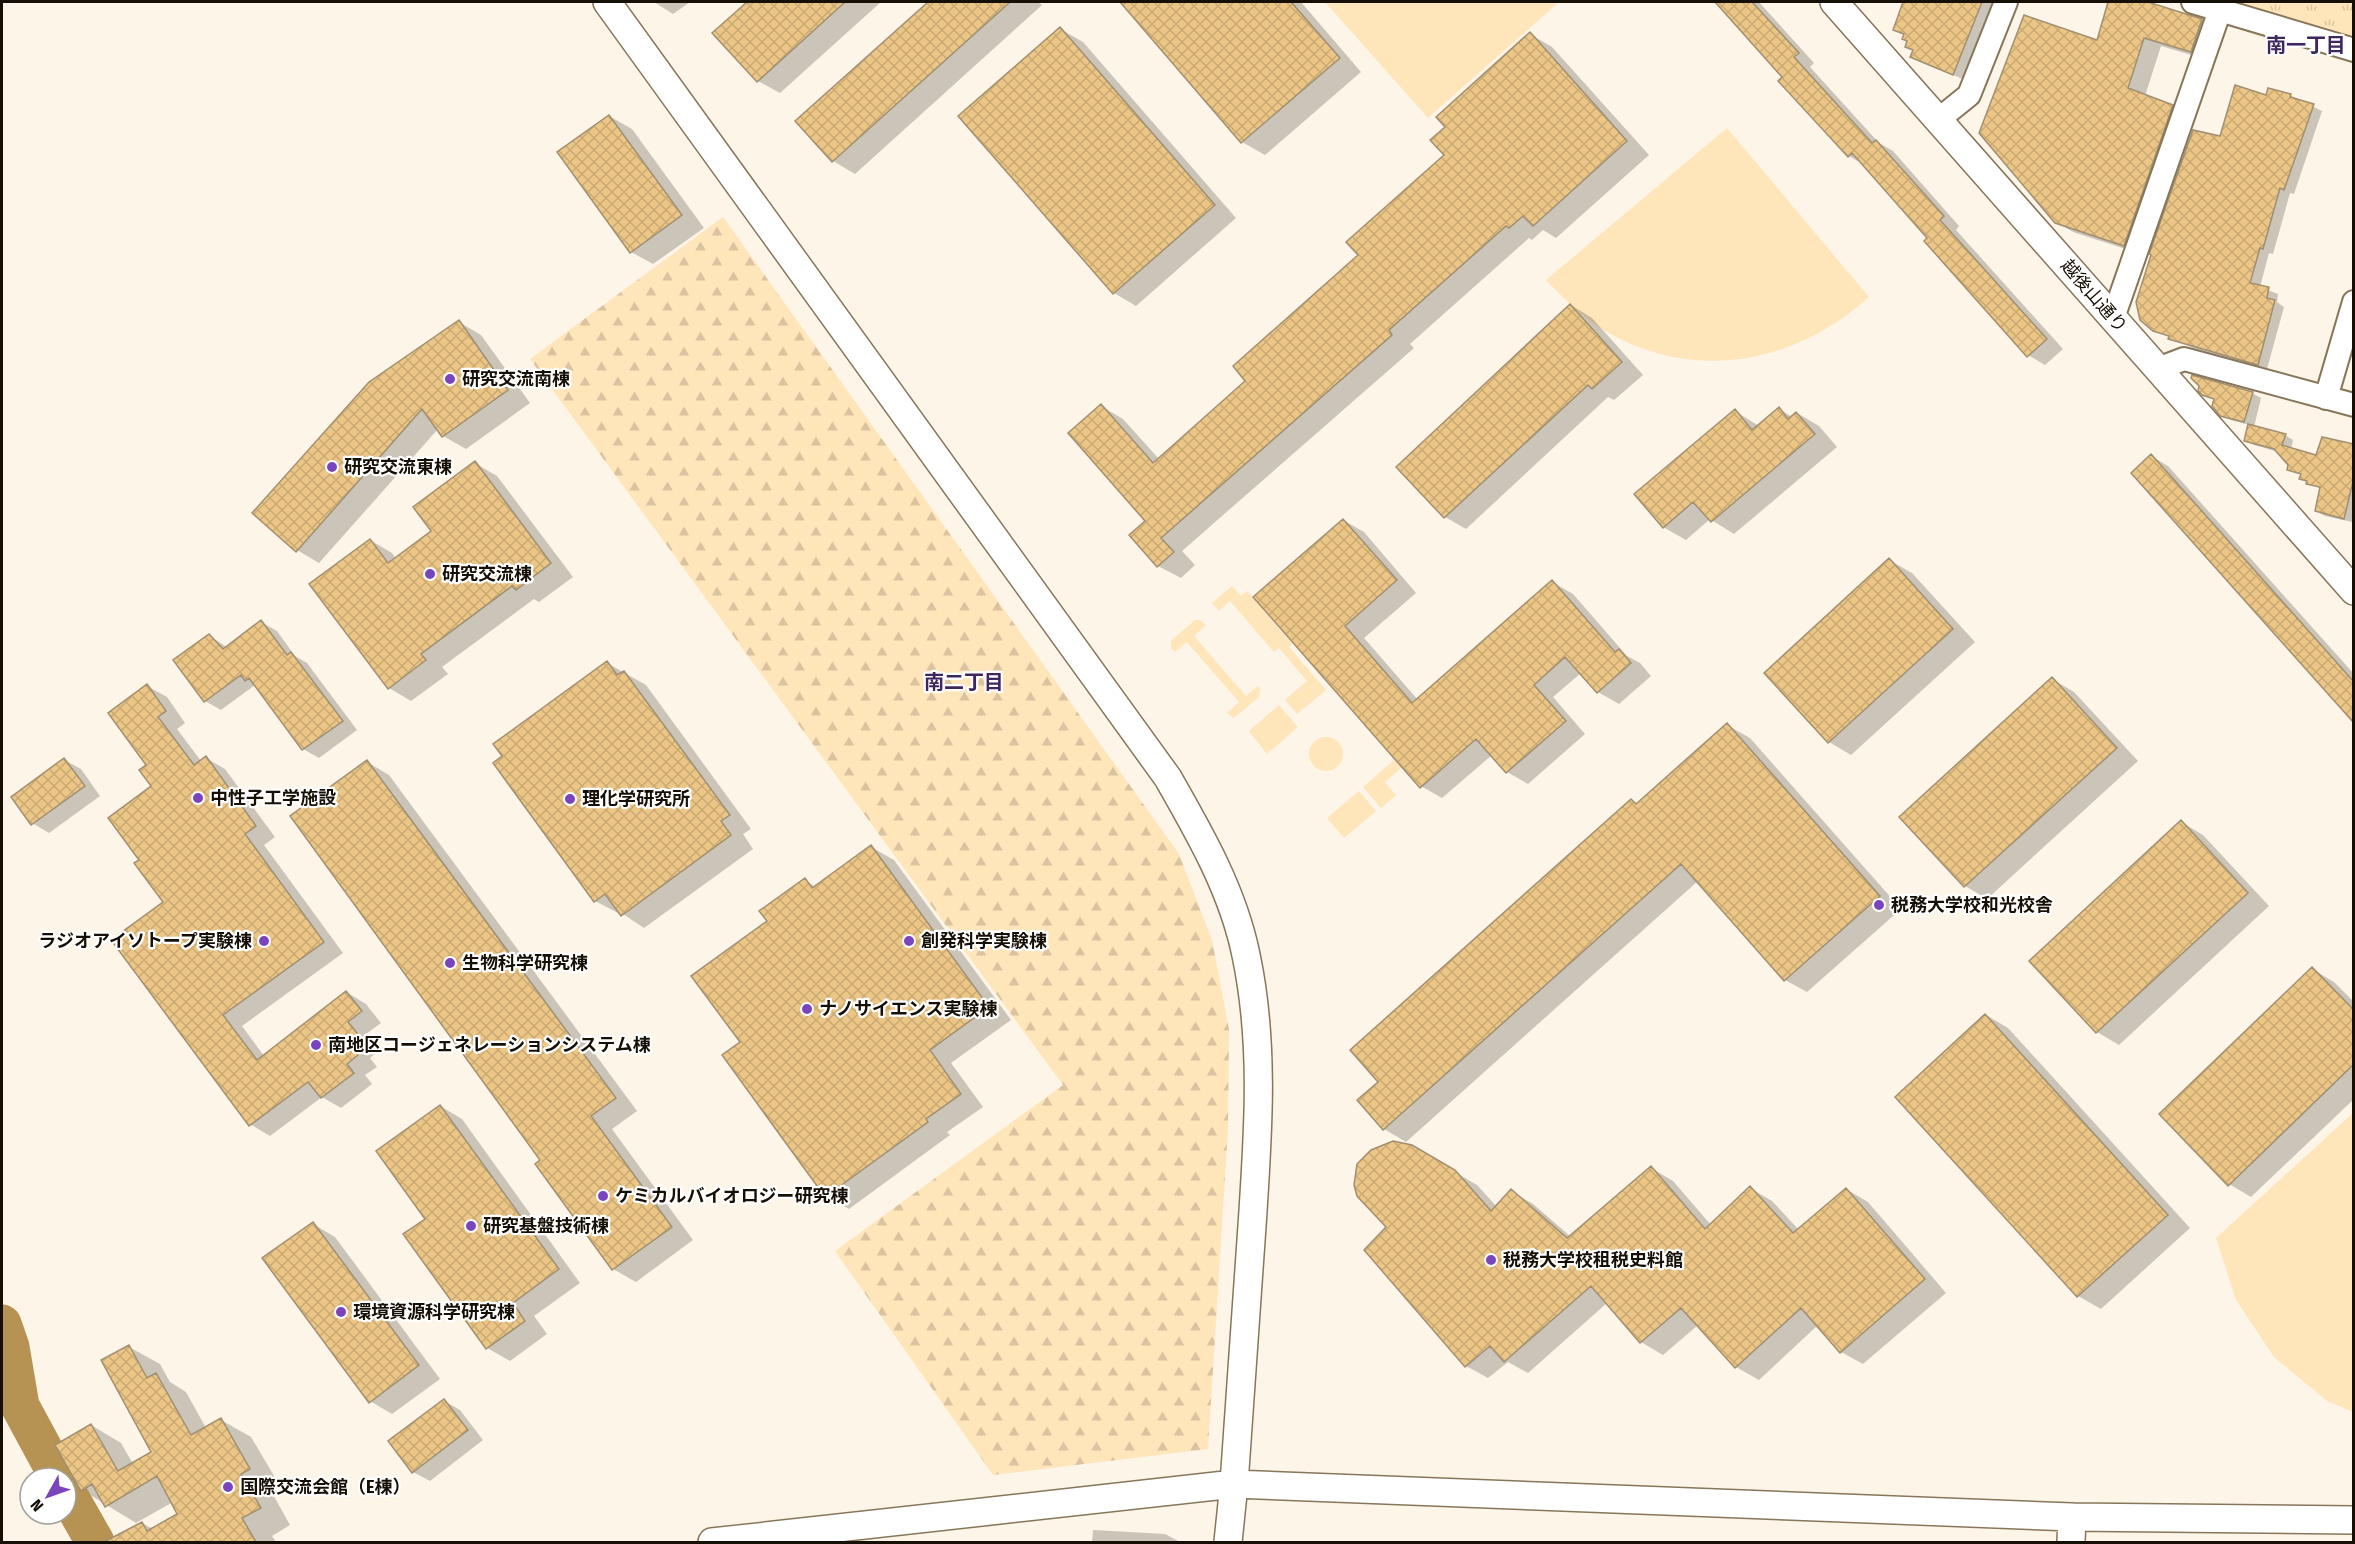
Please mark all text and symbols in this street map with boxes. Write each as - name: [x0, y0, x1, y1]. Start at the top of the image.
- district label: 南一丁目: [2266, 33, 2346, 57]
- street label: 越後山通り: [2056, 255, 2132, 337]
- place label: 研究交流南棟: [462, 368, 570, 390]
- marker: 研究交流南棟: [443, 372, 457, 386]
- place label: 研究交流東棟: [344, 456, 452, 478]
- marker: 研究交流東棟: [325, 460, 339, 474]
- place label: 研究交流棟: [442, 563, 532, 585]
- marker: 研究交流棟: [423, 567, 437, 581]
- district label: 南二丁目: [924, 670, 1004, 694]
- place label: 中性子工学施設: [210, 787, 336, 809]
- place label: 理化学研究所: [582, 788, 690, 810]
- marker: 中性子工学施設: [191, 791, 205, 805]
- marker: 理化学研究所: [563, 792, 577, 806]
- place label: 税務大学校和光校舎: [1891, 894, 2053, 916]
- marker: 税務大学校和光校舎: [1872, 898, 1886, 912]
- place label: ラジオアイソトープ実験棟: [38, 930, 252, 952]
- place label: 創発科学実験棟: [921, 930, 1047, 952]
- marker: ラジオアイソトープ実験棟: [257, 934, 271, 948]
- marker: 創発科学実験棟: [902, 934, 916, 948]
- place label: 生物科学研究棟: [462, 952, 588, 974]
- marker: 生物科学研究棟: [443, 956, 457, 970]
- place label: ナノサイエンス実験棟: [819, 998, 998, 1020]
- marker: ナノサイエンス実験棟: [800, 1002, 814, 1016]
- place label: 南地区コージェネレーションシステム棟: [328, 1034, 651, 1056]
- marker: 南地区コージェネレーションシステム棟: [309, 1038, 323, 1052]
- place label: ケミカルバイオロジー研究棟: [615, 1185, 848, 1207]
- marker: ケミカルバイオロジー研究棟: [596, 1189, 610, 1203]
- place label: 研究基盤技術棟: [483, 1215, 609, 1237]
- marker: 研究基盤技術棟: [464, 1219, 478, 1233]
- place label: 税務大学校租税史料館: [1503, 1249, 1683, 1271]
- marker: 税務大学校租税史料館: [1484, 1253, 1498, 1267]
- place label: 環境資源科学研究棟: [353, 1301, 515, 1323]
- marker: 環境資源科学研究棟: [334, 1305, 348, 1319]
- north arrow: [18, 1466, 78, 1526]
- place label: 国際交流会館（E棟）: [240, 1476, 411, 1498]
- marker: 国際交流会館（E棟）: [221, 1480, 235, 1494]
- text: N: [27, 1496, 47, 1515]

